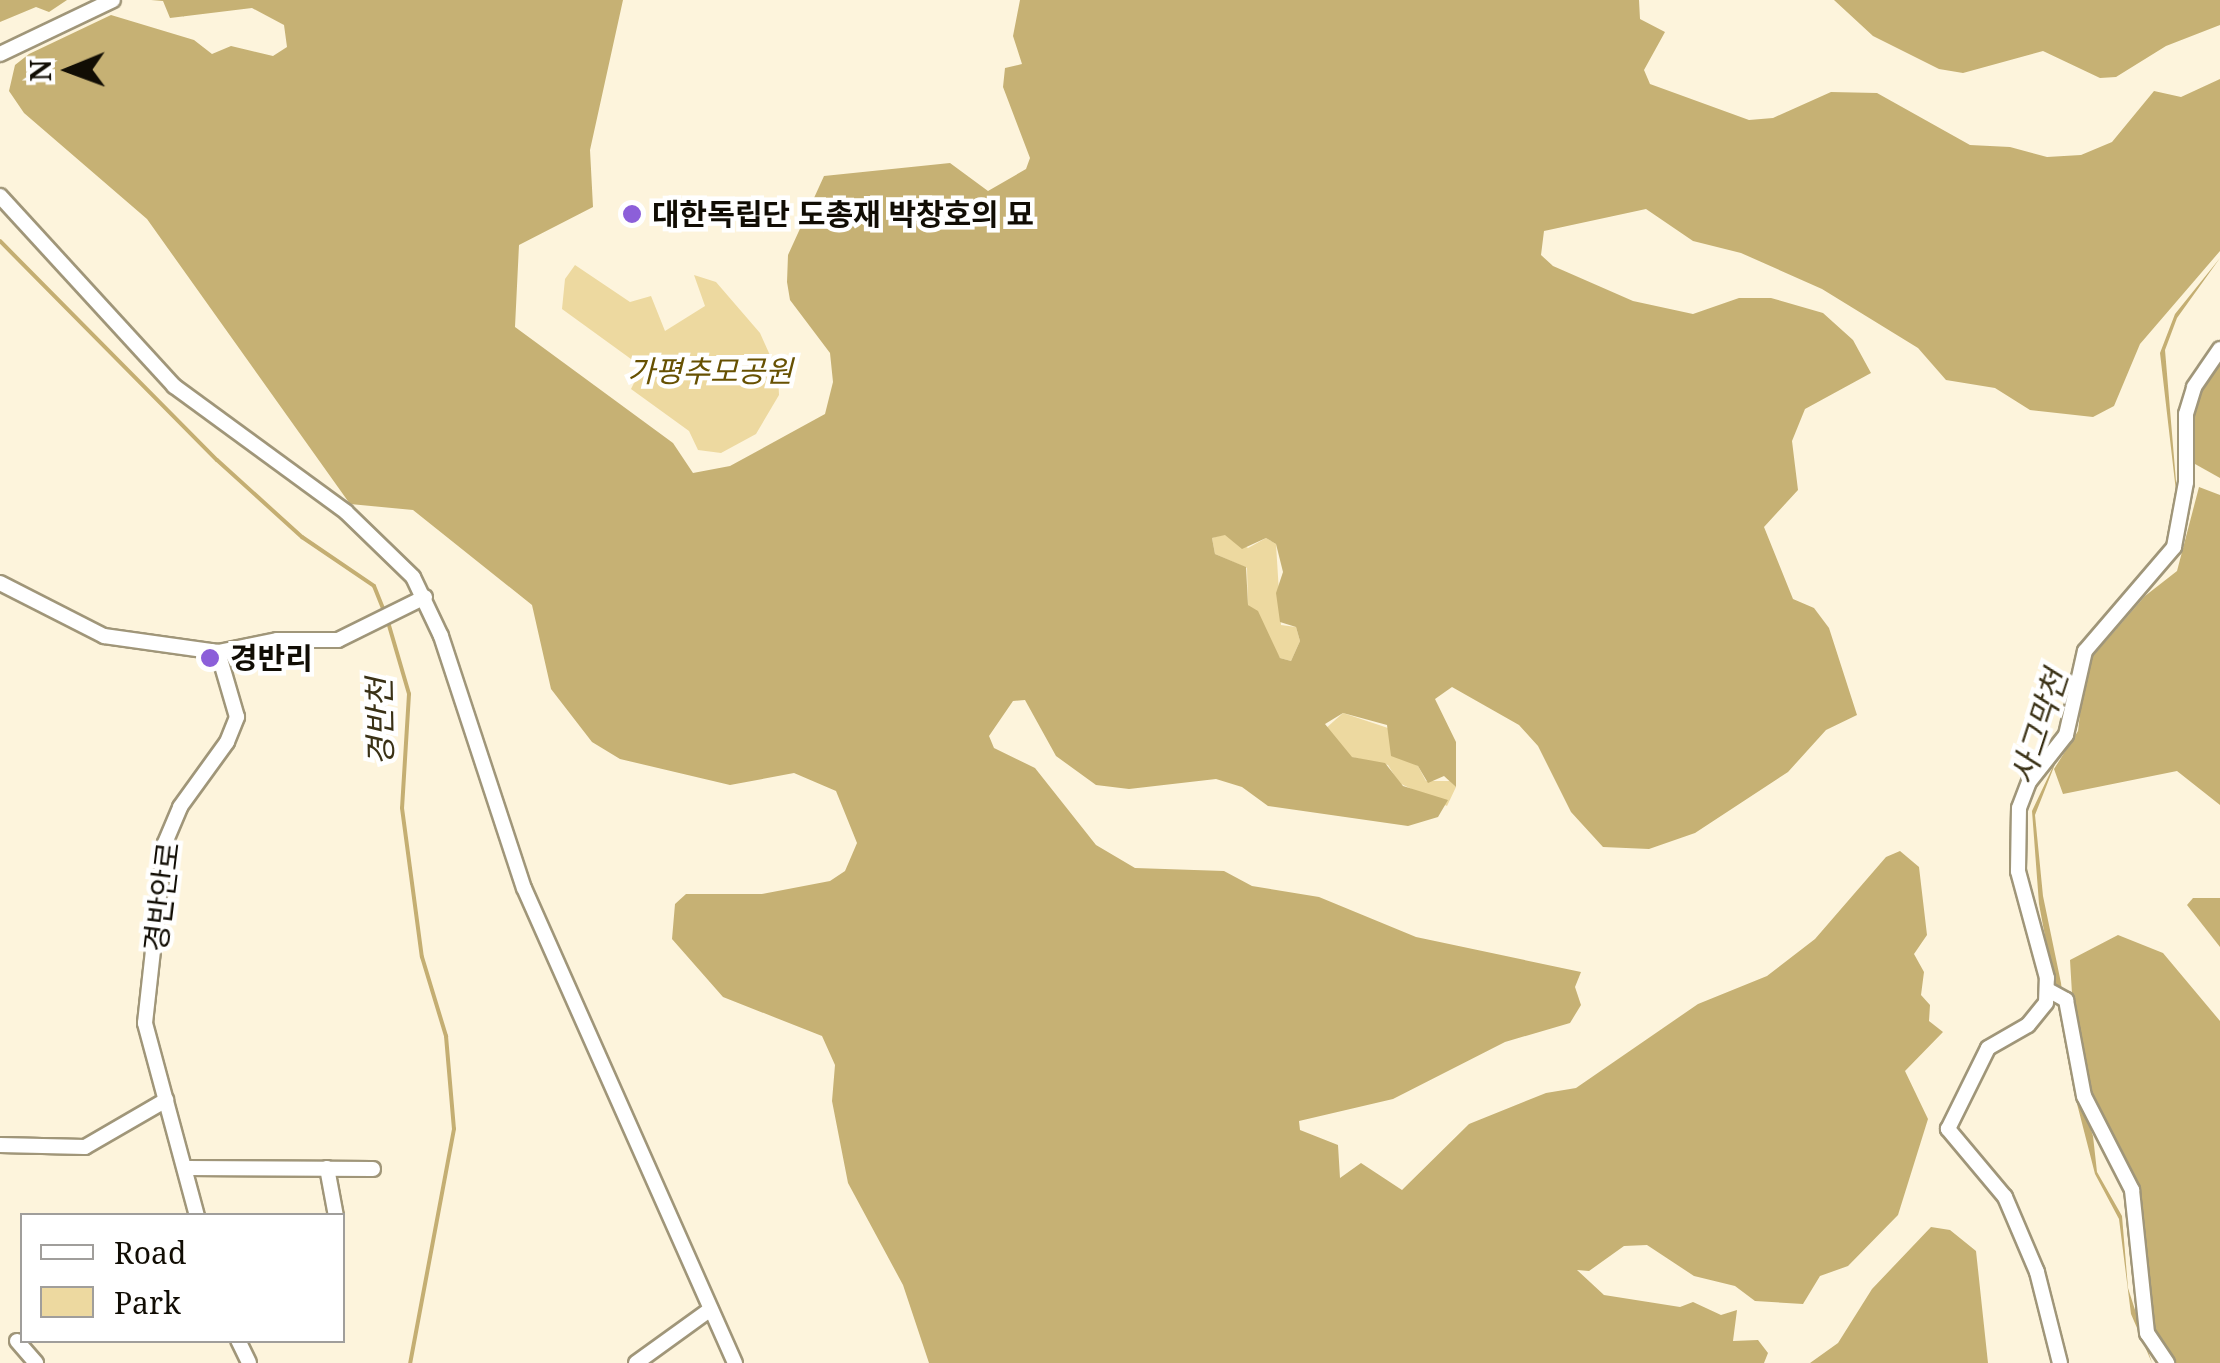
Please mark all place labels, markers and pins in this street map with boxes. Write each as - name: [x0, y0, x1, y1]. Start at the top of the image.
- place label: 대한독립단 도총재 박창호의 묘: [652, 196, 1034, 232]
- marker: 대한독립단 도총재 박창호의 묘: [621, 203, 643, 225]
- place label: 경반리: [230, 640, 313, 676]
- marker: 경반리: [199, 647, 221, 669]

